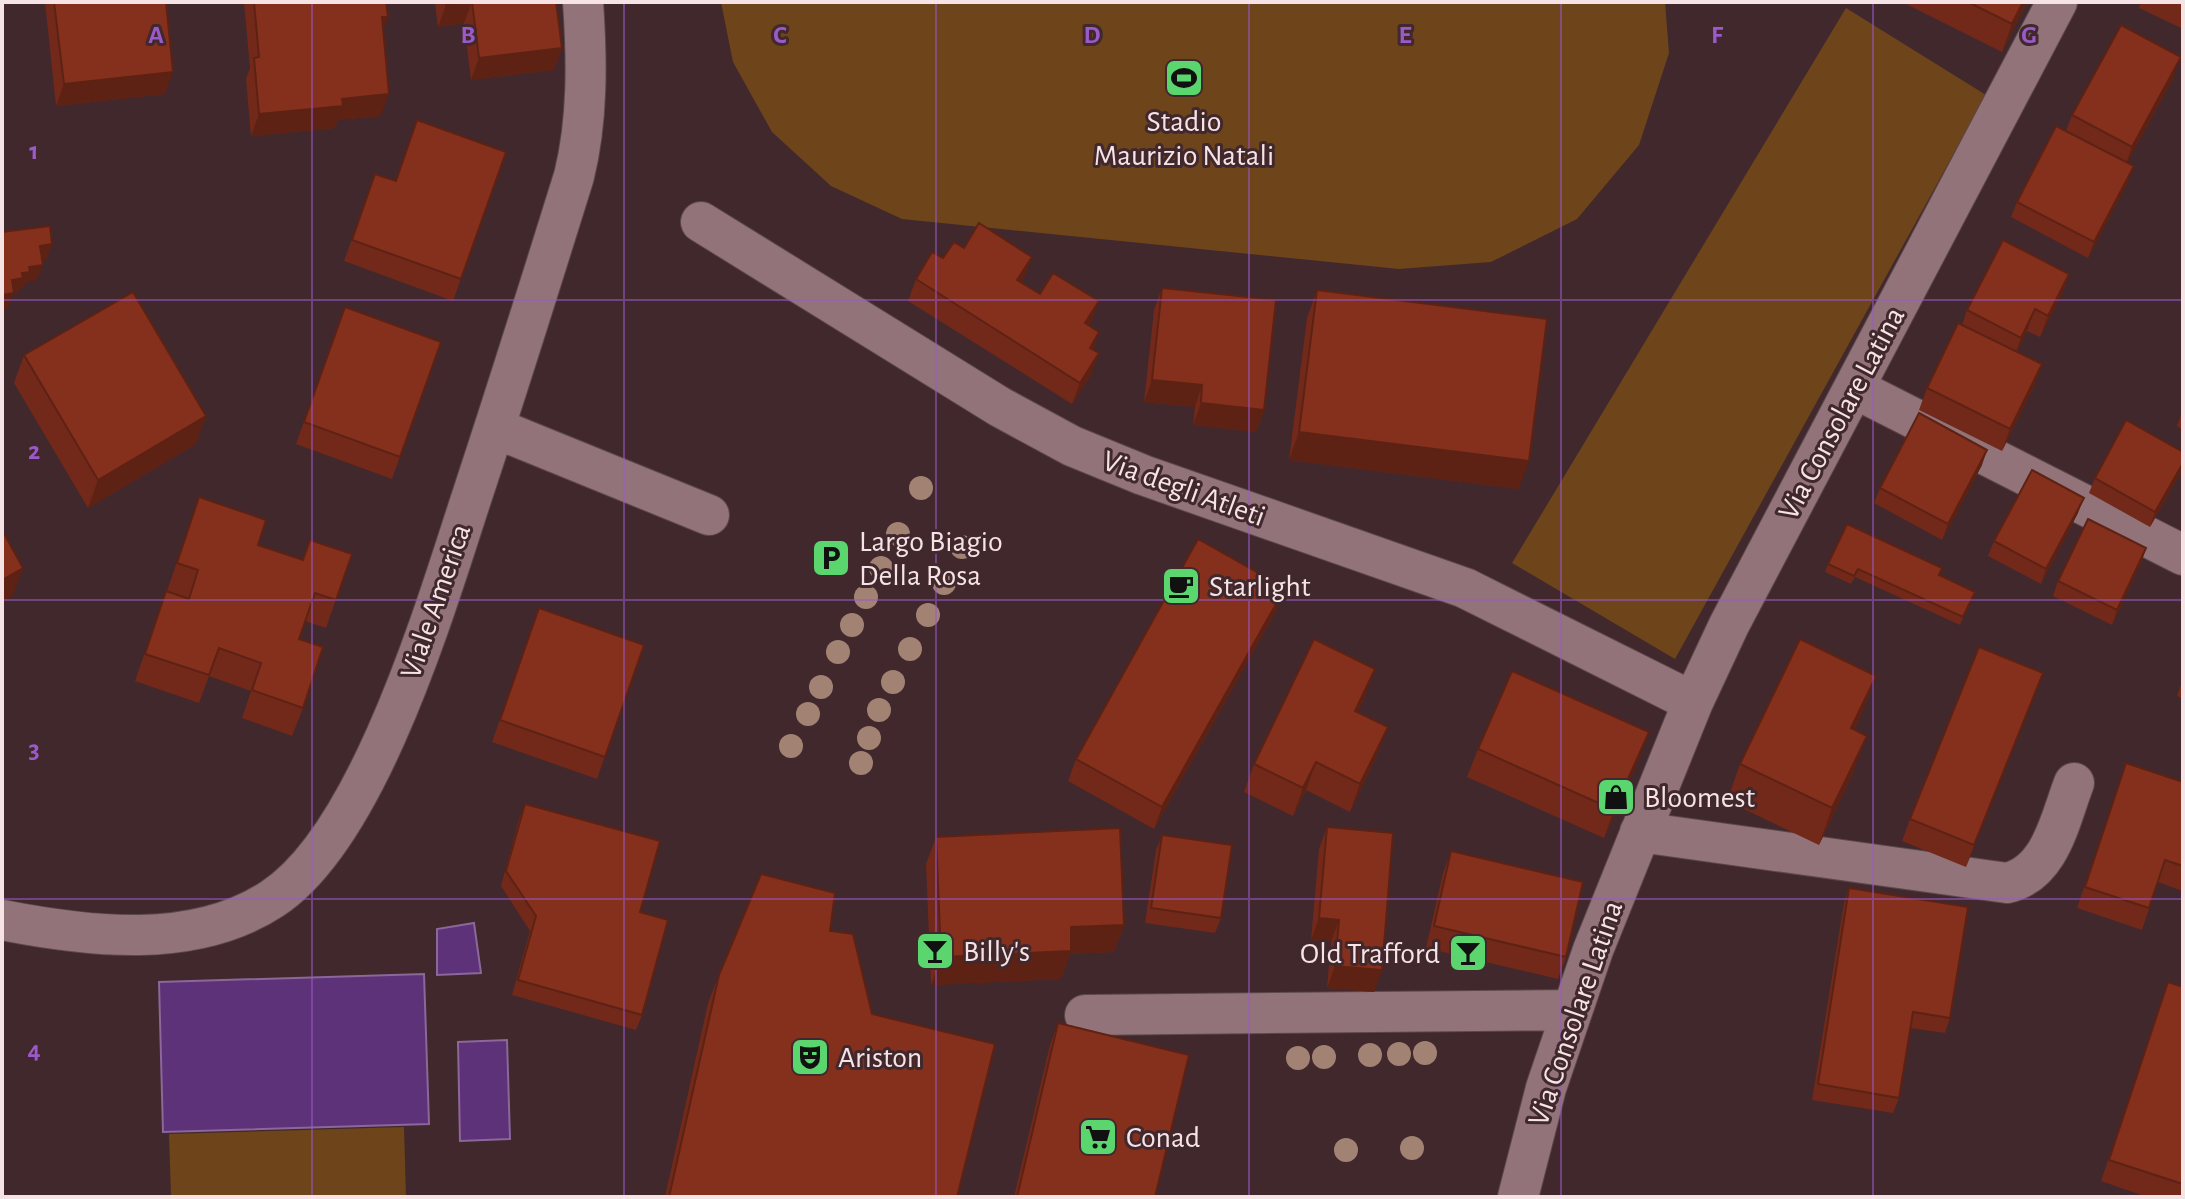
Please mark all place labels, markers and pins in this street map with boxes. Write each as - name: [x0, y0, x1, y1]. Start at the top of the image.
- sports icon: Stadio Maurizio Natali: [1163, 57, 1205, 99]
- place label: Stadio Maurizio Natali: [1094, 107, 1274, 171]
- place label: Largo Biagio Della Rosa: [859, 527, 1003, 591]
- parking icon: Largo Biagio Della Rosa: [810, 537, 852, 579]
- cafe icon: Starlight: [1160, 565, 1202, 607]
- place label: Starlight: [1209, 572, 1311, 602]
- shop icon: Bloomest: [1595, 776, 1637, 818]
- place label: Bloomest: [1644, 783, 1756, 813]
- bar icon: Billy's: [914, 930, 956, 972]
- bar icon: Old Trafford: [1447, 932, 1489, 974]
- place label: Billy's: [963, 937, 1030, 967]
- place label: Old Trafford: [1300, 939, 1440, 969]
- theatre icon: Ariston: [789, 1036, 831, 1078]
- place label: Ariston: [838, 1043, 922, 1073]
- supermarket icon: Conad: [1077, 1116, 1119, 1158]
- place label: Conad: [1126, 1123, 1200, 1153]

